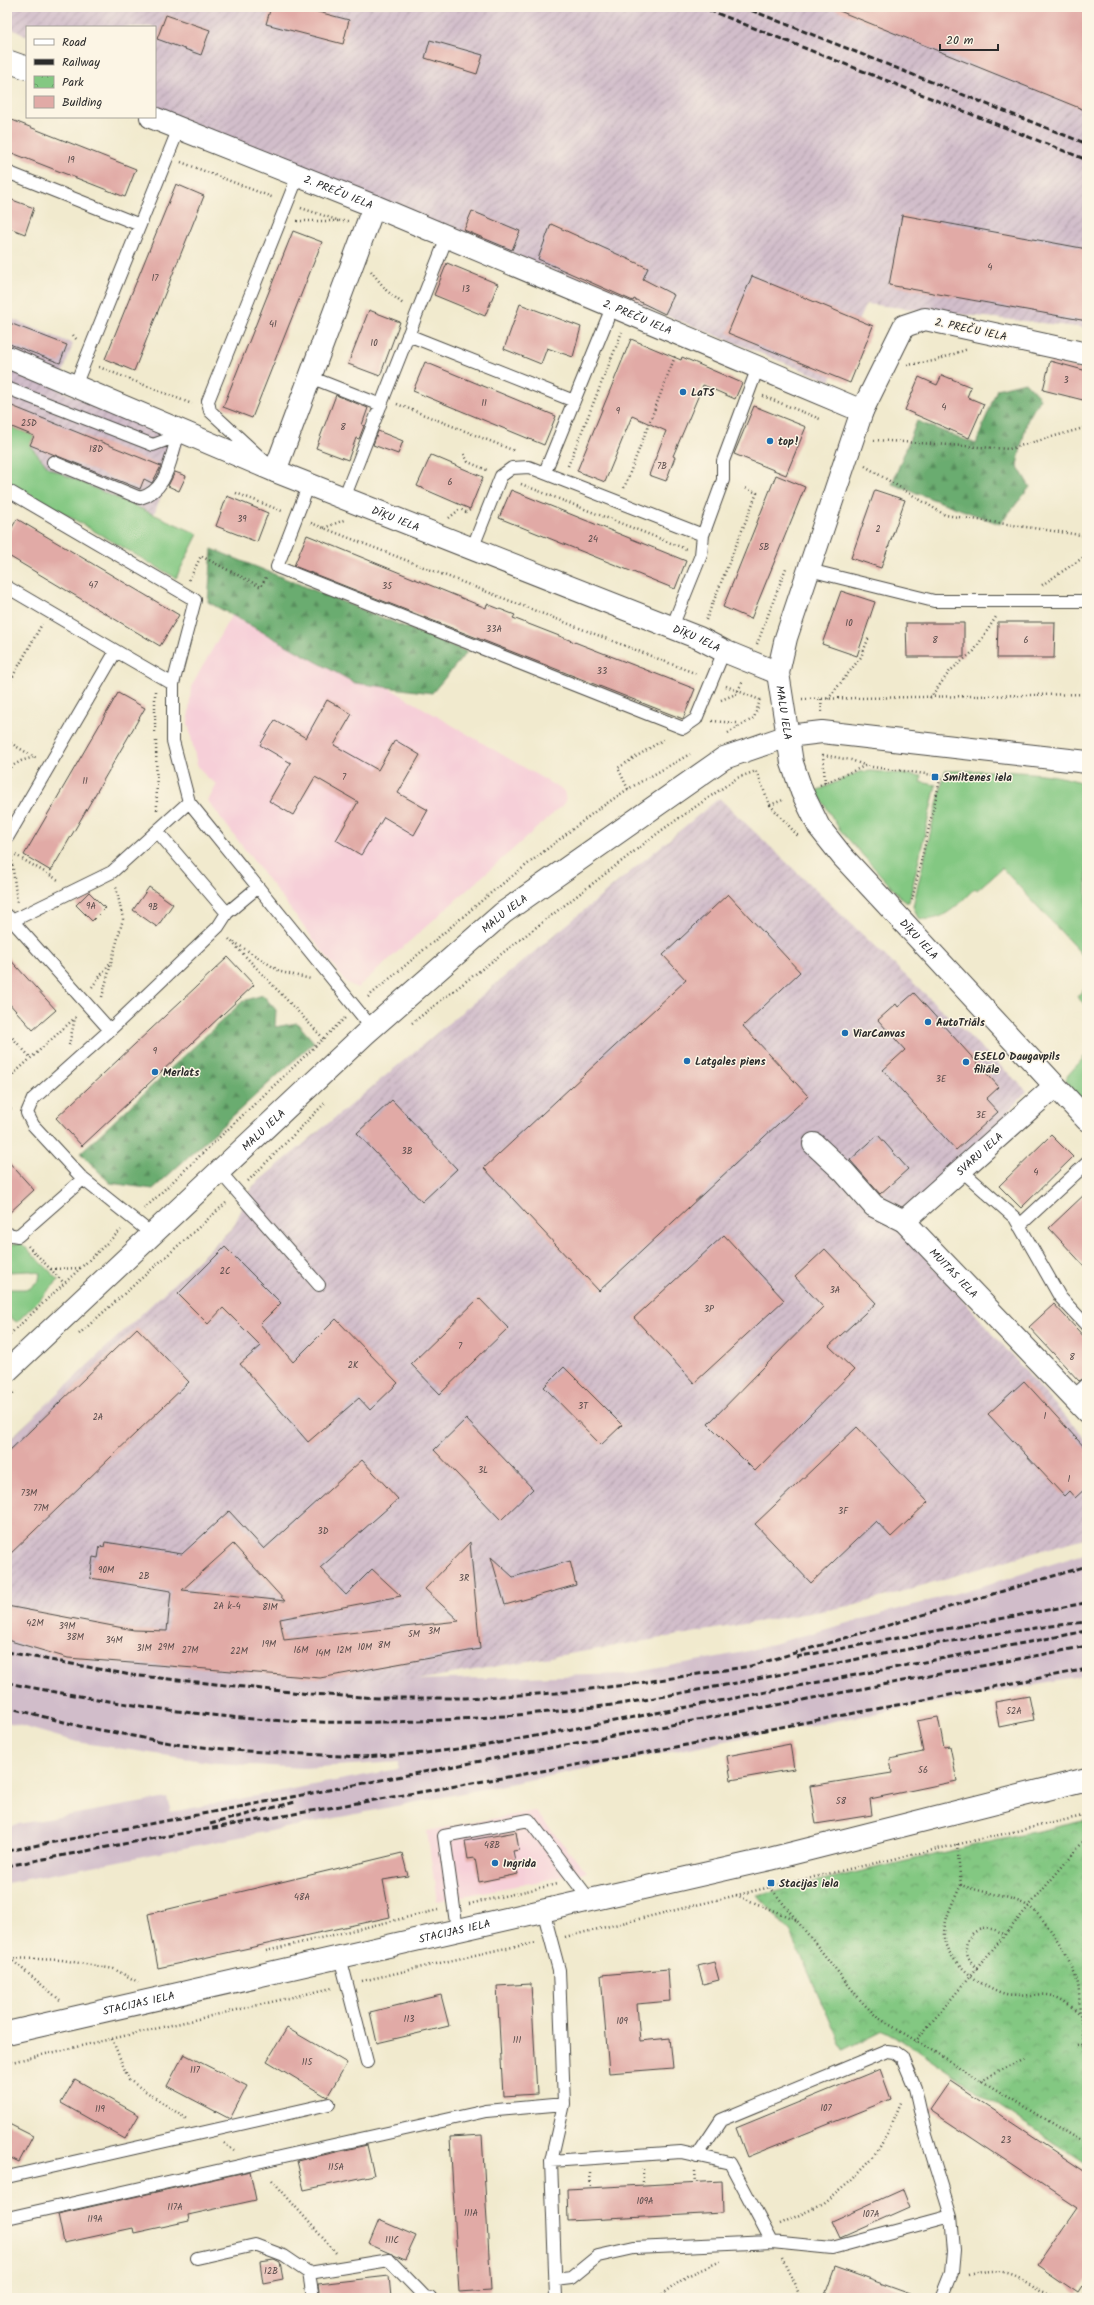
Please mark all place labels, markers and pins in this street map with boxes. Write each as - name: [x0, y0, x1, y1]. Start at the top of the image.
- place label: LaTS: [691, 384, 716, 402]
- marker: LaTS: [678, 387, 688, 397]
- place label: top!: [778, 433, 799, 451]
- marker: top!: [765, 436, 775, 446]
- place label: Smiltenes iela: [943, 769, 1012, 787]
- marker: Smiltenes iela: [930, 772, 940, 782]
- place label: AutoTriāls: [936, 1014, 986, 1032]
- marker: AutoTriāls: [923, 1017, 933, 1027]
- place label: ViarCanvas: [853, 1025, 906, 1043]
- marker: ViarCanvas: [840, 1028, 850, 1038]
- place label: ESELO Daugavpils filiāle: [973, 1048, 1061, 1079]
- place label: Latgales piens: [695, 1053, 766, 1071]
- marker: Latgales piens: [682, 1056, 692, 1066]
- marker: ESELO Daugavpils filiāle: [961, 1057, 971, 1067]
- place label: Merlats: [163, 1064, 200, 1082]
- marker: Merlats: [150, 1067, 160, 1077]
- place label: Ingrida: [503, 1855, 537, 1873]
- marker: Ingrida: [490, 1858, 500, 1868]
- place label: Stacijas iela: [779, 1875, 839, 1893]
- marker: Stacijas iela: [766, 1878, 776, 1888]

